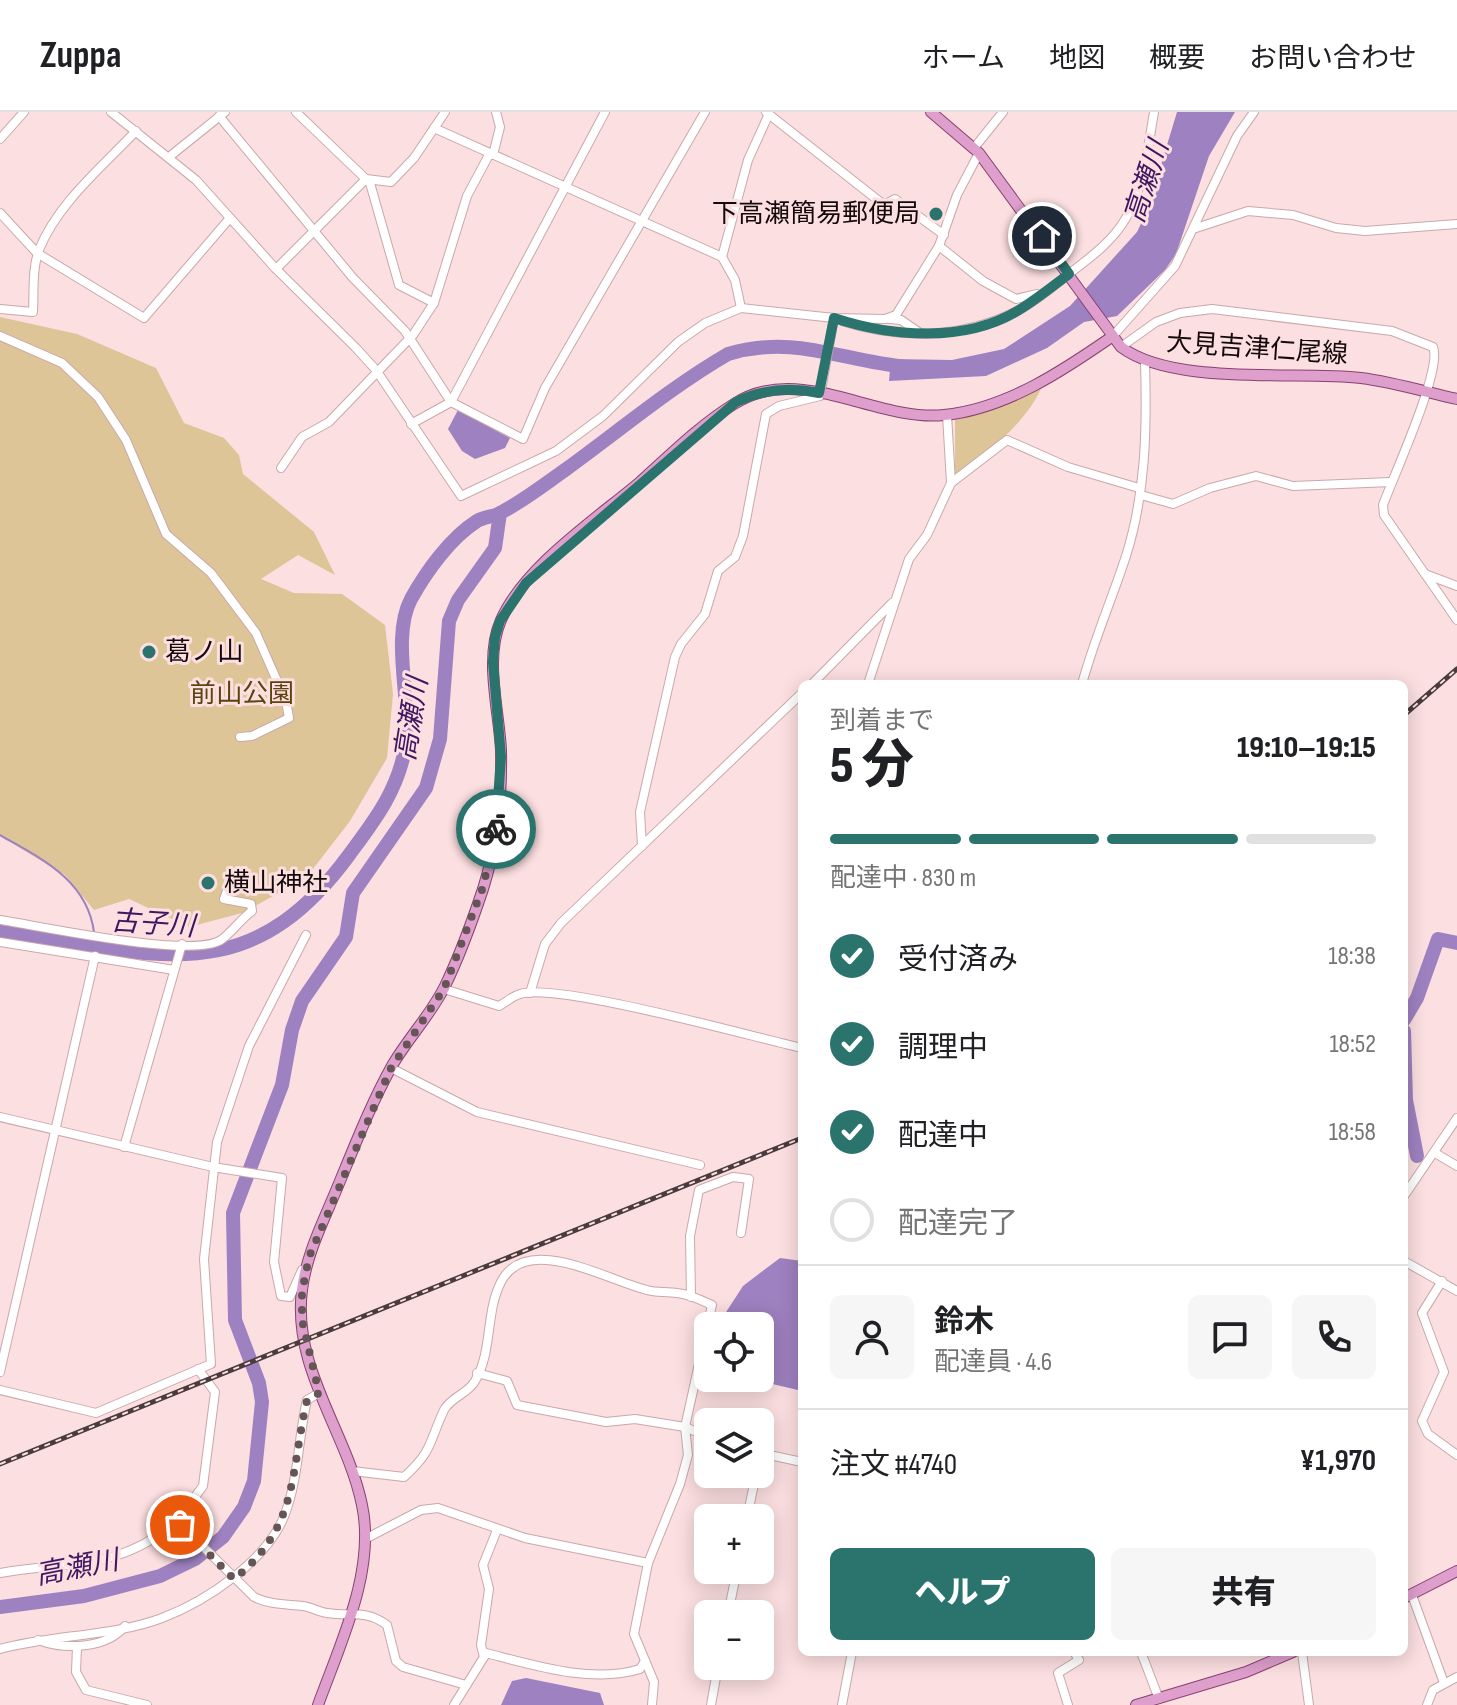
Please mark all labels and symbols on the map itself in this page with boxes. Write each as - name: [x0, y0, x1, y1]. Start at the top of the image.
- water label: 高瀬川: [1118, 134, 1177, 227]
- place label: 下高瀬簡易郵便局: [712, 199, 920, 230]
- pin: [1008, 202, 1076, 270]
- marker: 下高瀬簡易郵便局: [927, 205, 945, 223]
- street label: 大見吉津仁尾線: [1165, 327, 1349, 371]
- place label: 葛ノ山: [165, 637, 243, 668]
- marker: 葛ノ山: [140, 643, 158, 661]
- water label: 高瀬川: [389, 672, 435, 763]
- park label: 前山公園: [190, 679, 294, 710]
- courier: [456, 789, 536, 869]
- place label: 横山神社: [224, 868, 328, 899]
- marker: 横山神社: [199, 874, 217, 892]
- water label: 古子川: [110, 905, 199, 944]
- pin: [146, 1491, 214, 1559]
- water label: 高瀬川: [33, 1543, 124, 1592]

